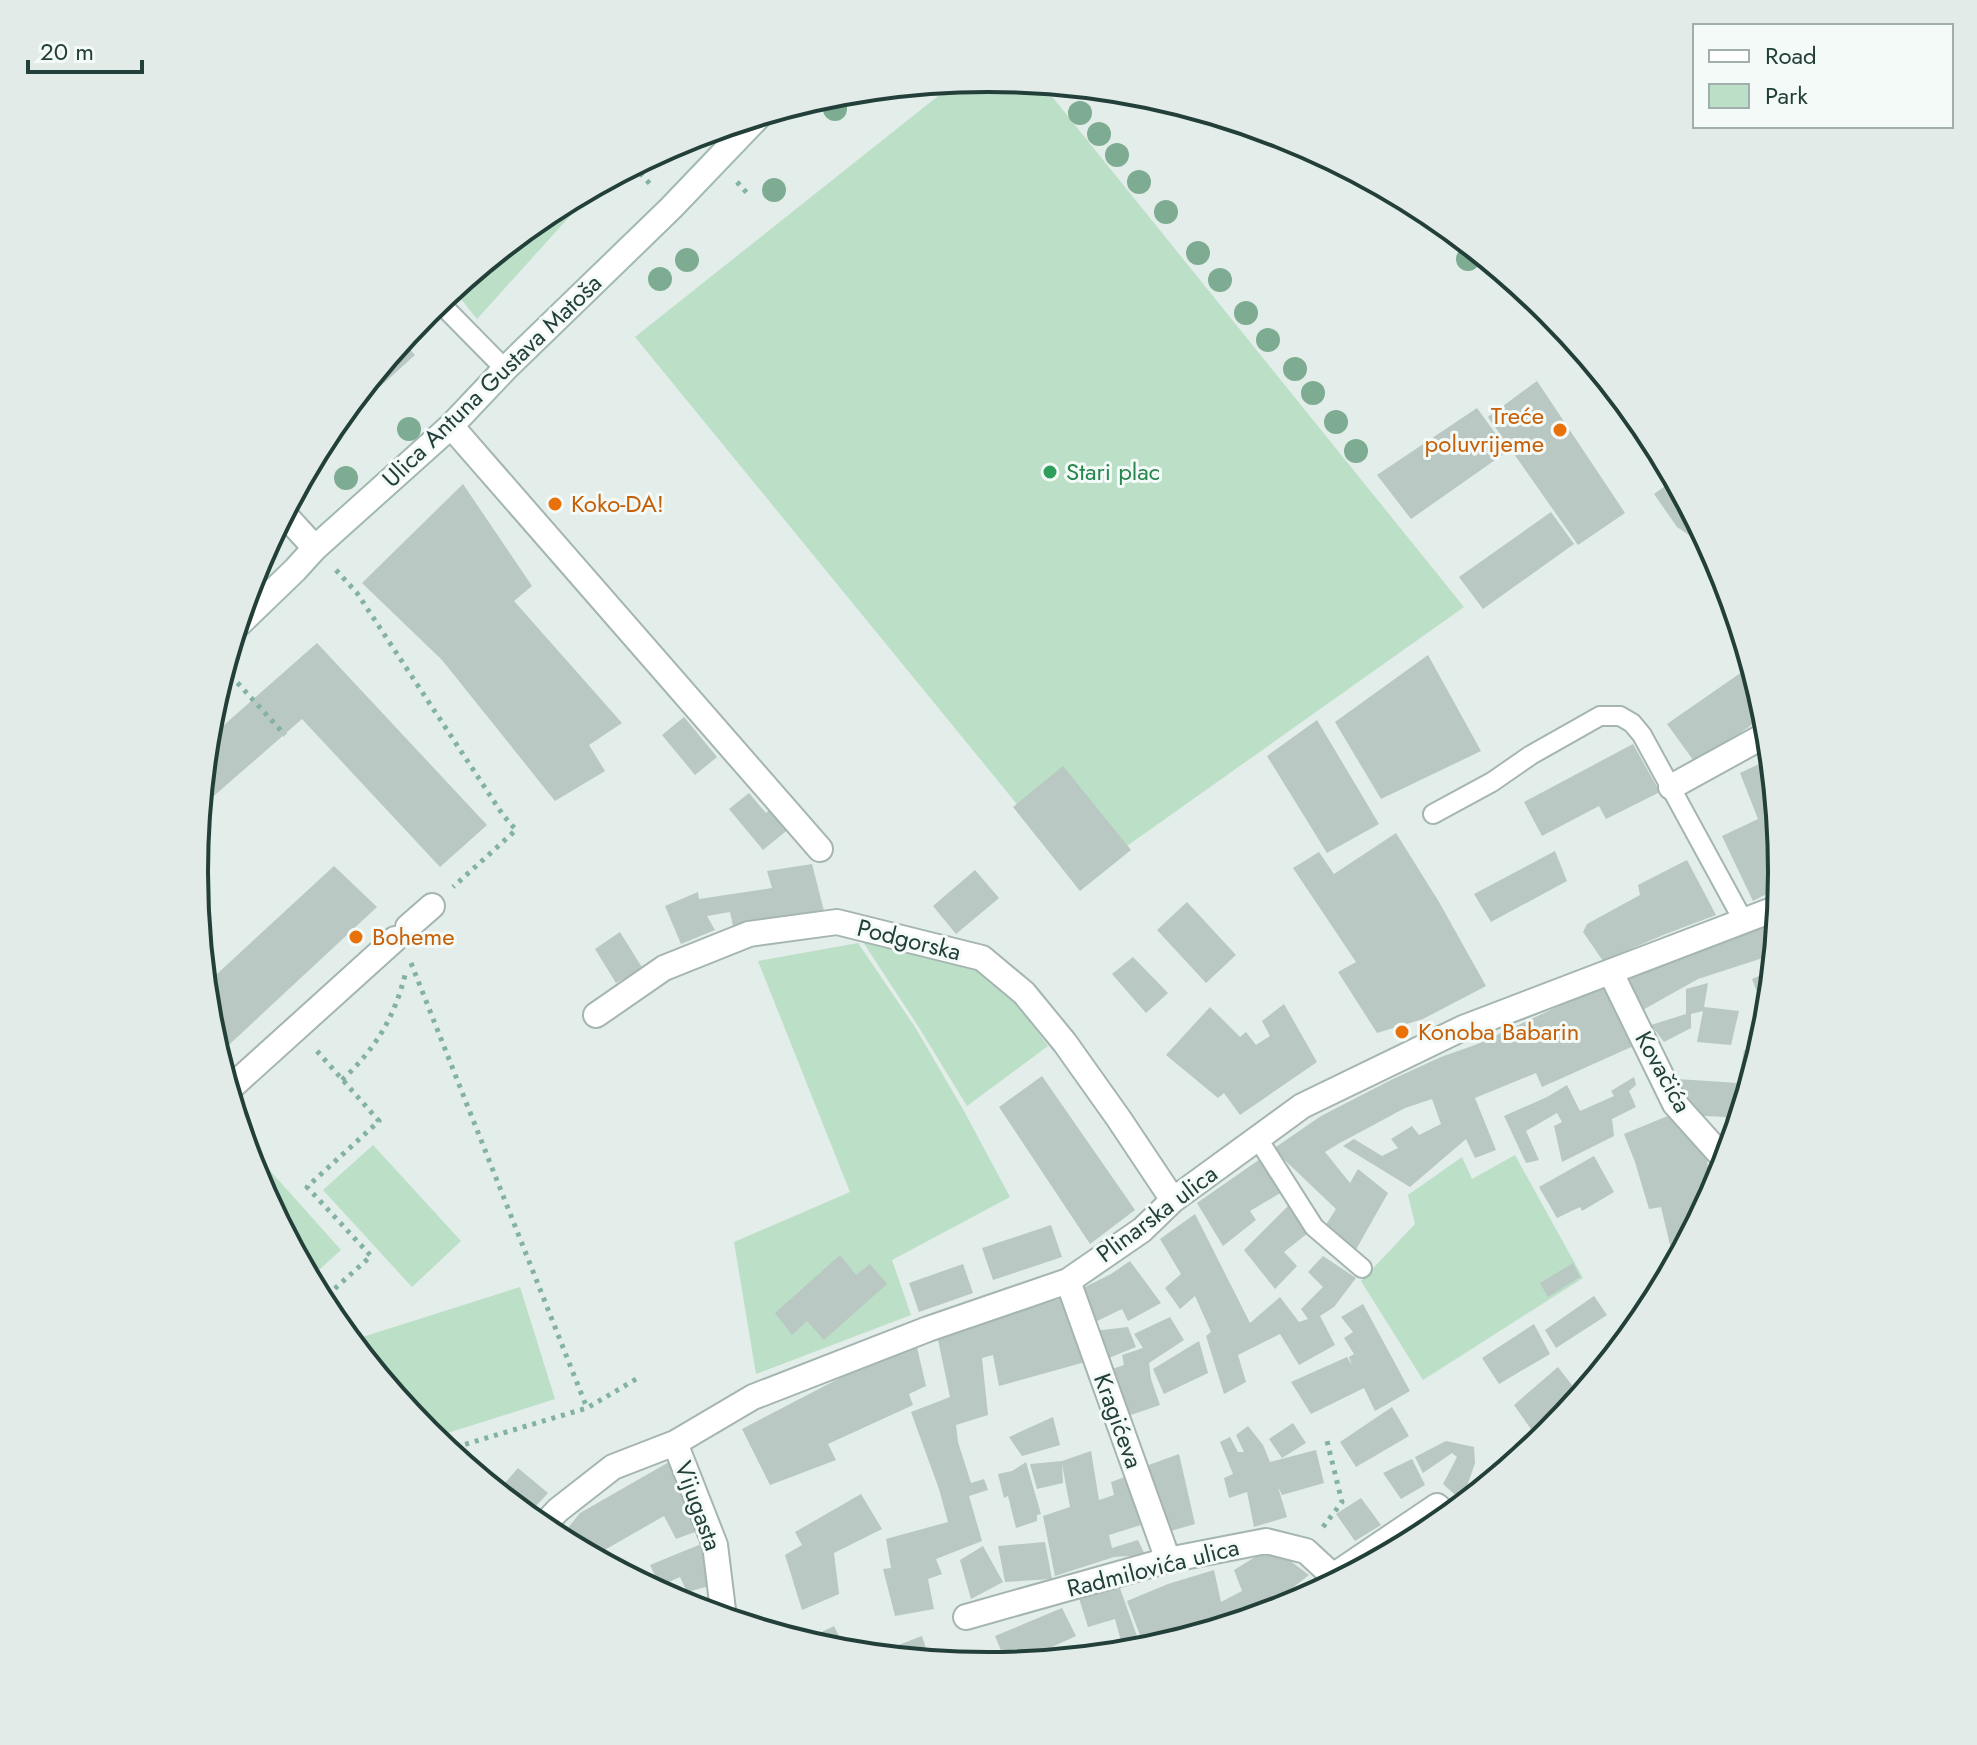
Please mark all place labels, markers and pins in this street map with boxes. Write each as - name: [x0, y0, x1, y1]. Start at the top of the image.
- place label: Treće poluvrijeme: [1425, 398, 1544, 461]
- marker: Treće poluvrijeme: [1551, 421, 1569, 439]
- place label: Stari plac: [1066, 454, 1160, 489]
- marker: Stari plac: [1041, 463, 1059, 481]
- place label: Koko-DA!: [571, 486, 664, 521]
- marker: Koko-DA!: [546, 495, 564, 513]
- place label: Boheme: [372, 919, 455, 954]
- marker: Boheme: [347, 928, 365, 946]
- place label: Konoba Babarin: [1418, 1014, 1579, 1049]
- marker: Konoba Babarin: [1393, 1023, 1411, 1041]

